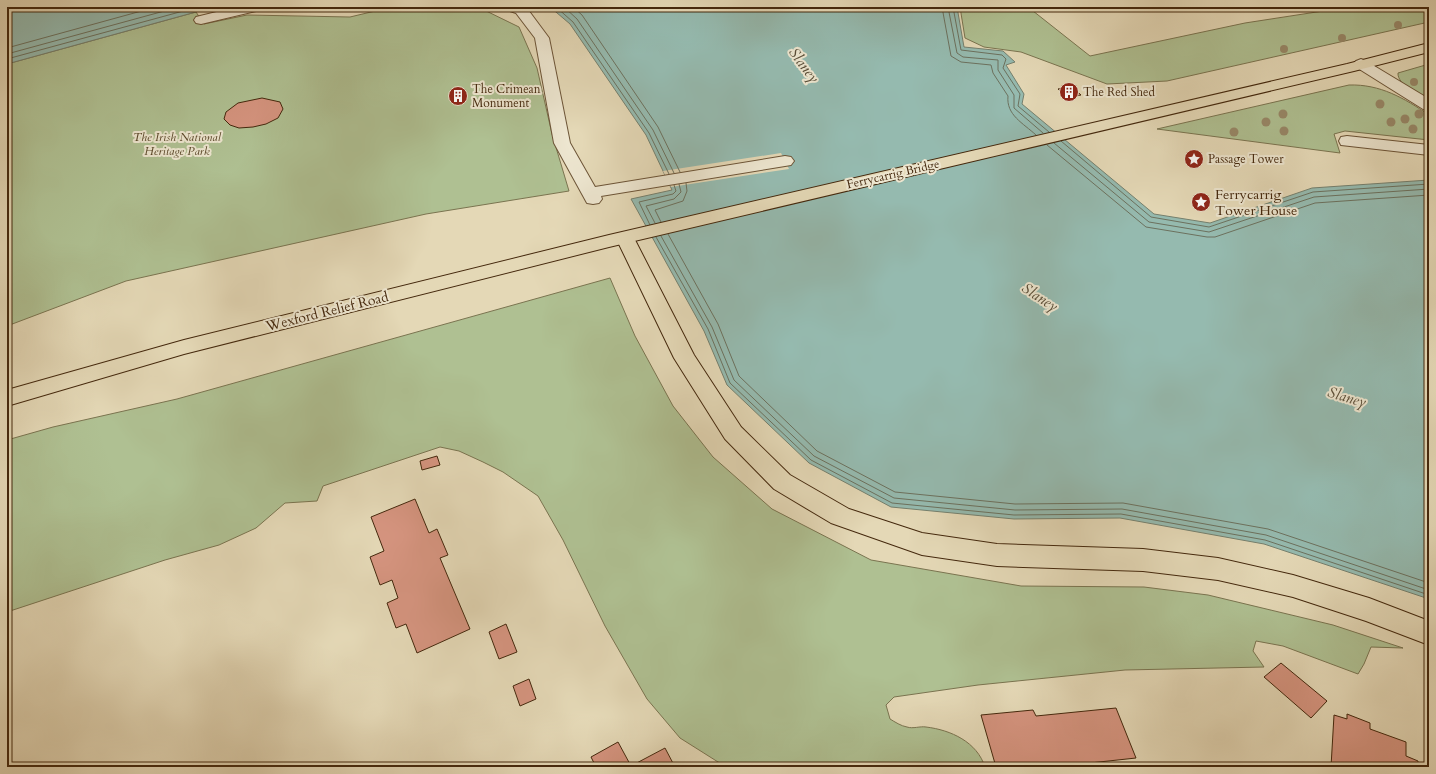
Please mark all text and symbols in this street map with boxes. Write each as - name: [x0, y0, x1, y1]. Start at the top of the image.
- water label: Slaney: [784, 43, 824, 87]
- place label: The Crimean Monument: [472, 81, 541, 111]
- building icon: The Red Shed: [1058, 81, 1080, 103]
- place label: The Red Shed: [1083, 84, 1155, 100]
- building icon: The Crimean Monument: [447, 85, 469, 107]
- park label: The Irish National Heritage Park: [133, 129, 222, 159]
- place icon: Passage Tower: [1183, 148, 1205, 170]
- place label: Passage Tower: [1208, 151, 1284, 167]
- street label: Ferrycarrig Bridge: [845, 156, 941, 192]
- place label: Ferrycarrig Tower House: [1215, 185, 1297, 220]
- place icon: Ferrycarrig Tower House: [1190, 191, 1212, 213]
- water label: Slaney: [1018, 278, 1063, 317]
- street label: Wexford Relief Road: [263, 287, 391, 336]
- water label: Slaney: [1325, 382, 1369, 412]

